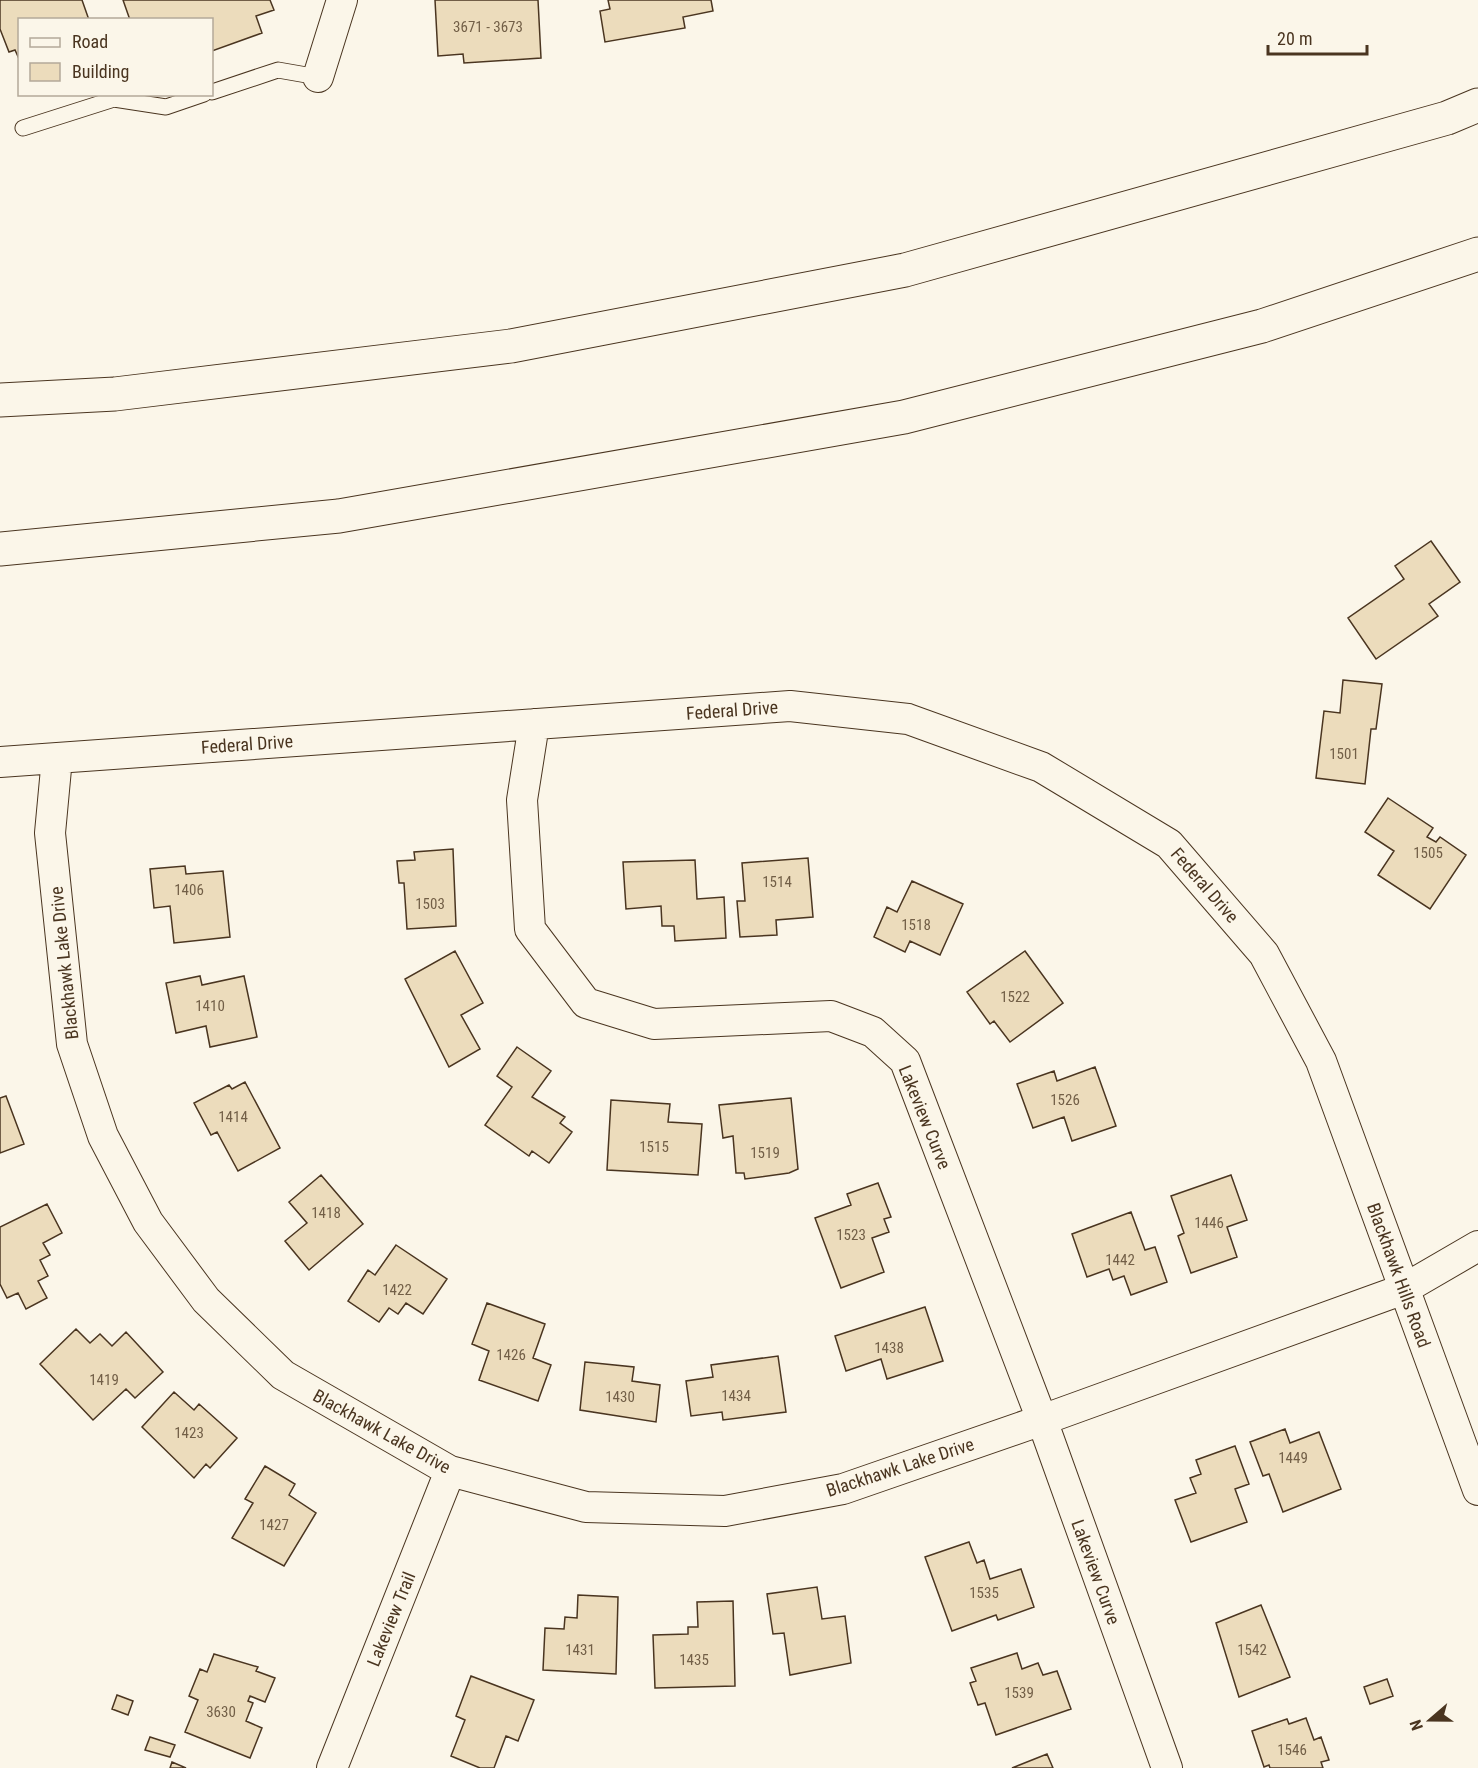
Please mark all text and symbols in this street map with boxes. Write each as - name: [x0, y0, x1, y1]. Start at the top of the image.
- legend: [18, 18, 213, 96]
- house number: 3671 - 3673: [453, 18, 523, 36]
- scale bar: [1268, 18, 1367, 56]
- text: 20 m: [1277, 28, 1312, 49]
- text: Road: [72, 31, 108, 52]
- text: Building: [72, 61, 129, 82]
- street label: Federal Drive: [685, 696, 779, 724]
- street label: Federal Drive: [200, 730, 294, 758]
- house number: 1501: [1329, 745, 1359, 763]
- street label: Federal Drive: [1167, 843, 1243, 927]
- house number: 1505: [1413, 844, 1443, 862]
- house number: 1514: [762, 873, 792, 891]
- house number: 1406: [174, 881, 204, 899]
- street label: Blackhawk Lake Drive: [46, 885, 82, 1041]
- house number: 1503: [415, 895, 445, 913]
- house number: 1518: [901, 916, 931, 934]
- house number: 1522: [1000, 988, 1030, 1006]
- house number: 1410: [195, 997, 225, 1015]
- street label: Lakeview Curve: [895, 1062, 955, 1172]
- house number: 1526: [1050, 1091, 1080, 1109]
- house number: 1414: [218, 1108, 248, 1126]
- house number: 1515: [639, 1138, 669, 1156]
- house number: 1519: [750, 1144, 780, 1162]
- street label: Blackhawk Hills Road: [1363, 1200, 1435, 1350]
- house number: 1418: [311, 1204, 341, 1222]
- house number: 1446: [1194, 1214, 1224, 1232]
- house number: 1523: [836, 1226, 866, 1244]
- house number: 1442: [1105, 1251, 1135, 1269]
- house number: 1422: [382, 1281, 412, 1299]
- house number: 1438: [874, 1339, 904, 1357]
- house number: 1426: [496, 1346, 526, 1364]
- house number: 1419: [89, 1371, 119, 1389]
- street label: Blackhawk Lake Drive: [310, 1385, 454, 1477]
- house number: 1434: [721, 1387, 751, 1405]
- house number: 1430: [605, 1388, 635, 1406]
- house number: 1423: [174, 1424, 204, 1442]
- street label: Blackhawk Lake Drive: [824, 1433, 976, 1501]
- house number: 1449: [1278, 1449, 1308, 1467]
- house number: 1427: [259, 1516, 289, 1534]
- street label: Lakeview Curve: [1067, 1517, 1125, 1627]
- street label: Lakeview Trail: [363, 1569, 419, 1669]
- house number: 1535: [969, 1584, 999, 1602]
- house number: 1431: [565, 1641, 595, 1659]
- house number: 1542: [1237, 1641, 1267, 1659]
- house number: 1435: [679, 1651, 709, 1669]
- house number: 1539: [1004, 1684, 1034, 1702]
- north arrow: [1400, 1690, 1460, 1750]
- house number: 3630: [206, 1703, 236, 1721]
- text: N: [1406, 1717, 1427, 1733]
- house number: 1546: [1277, 1741, 1307, 1759]

